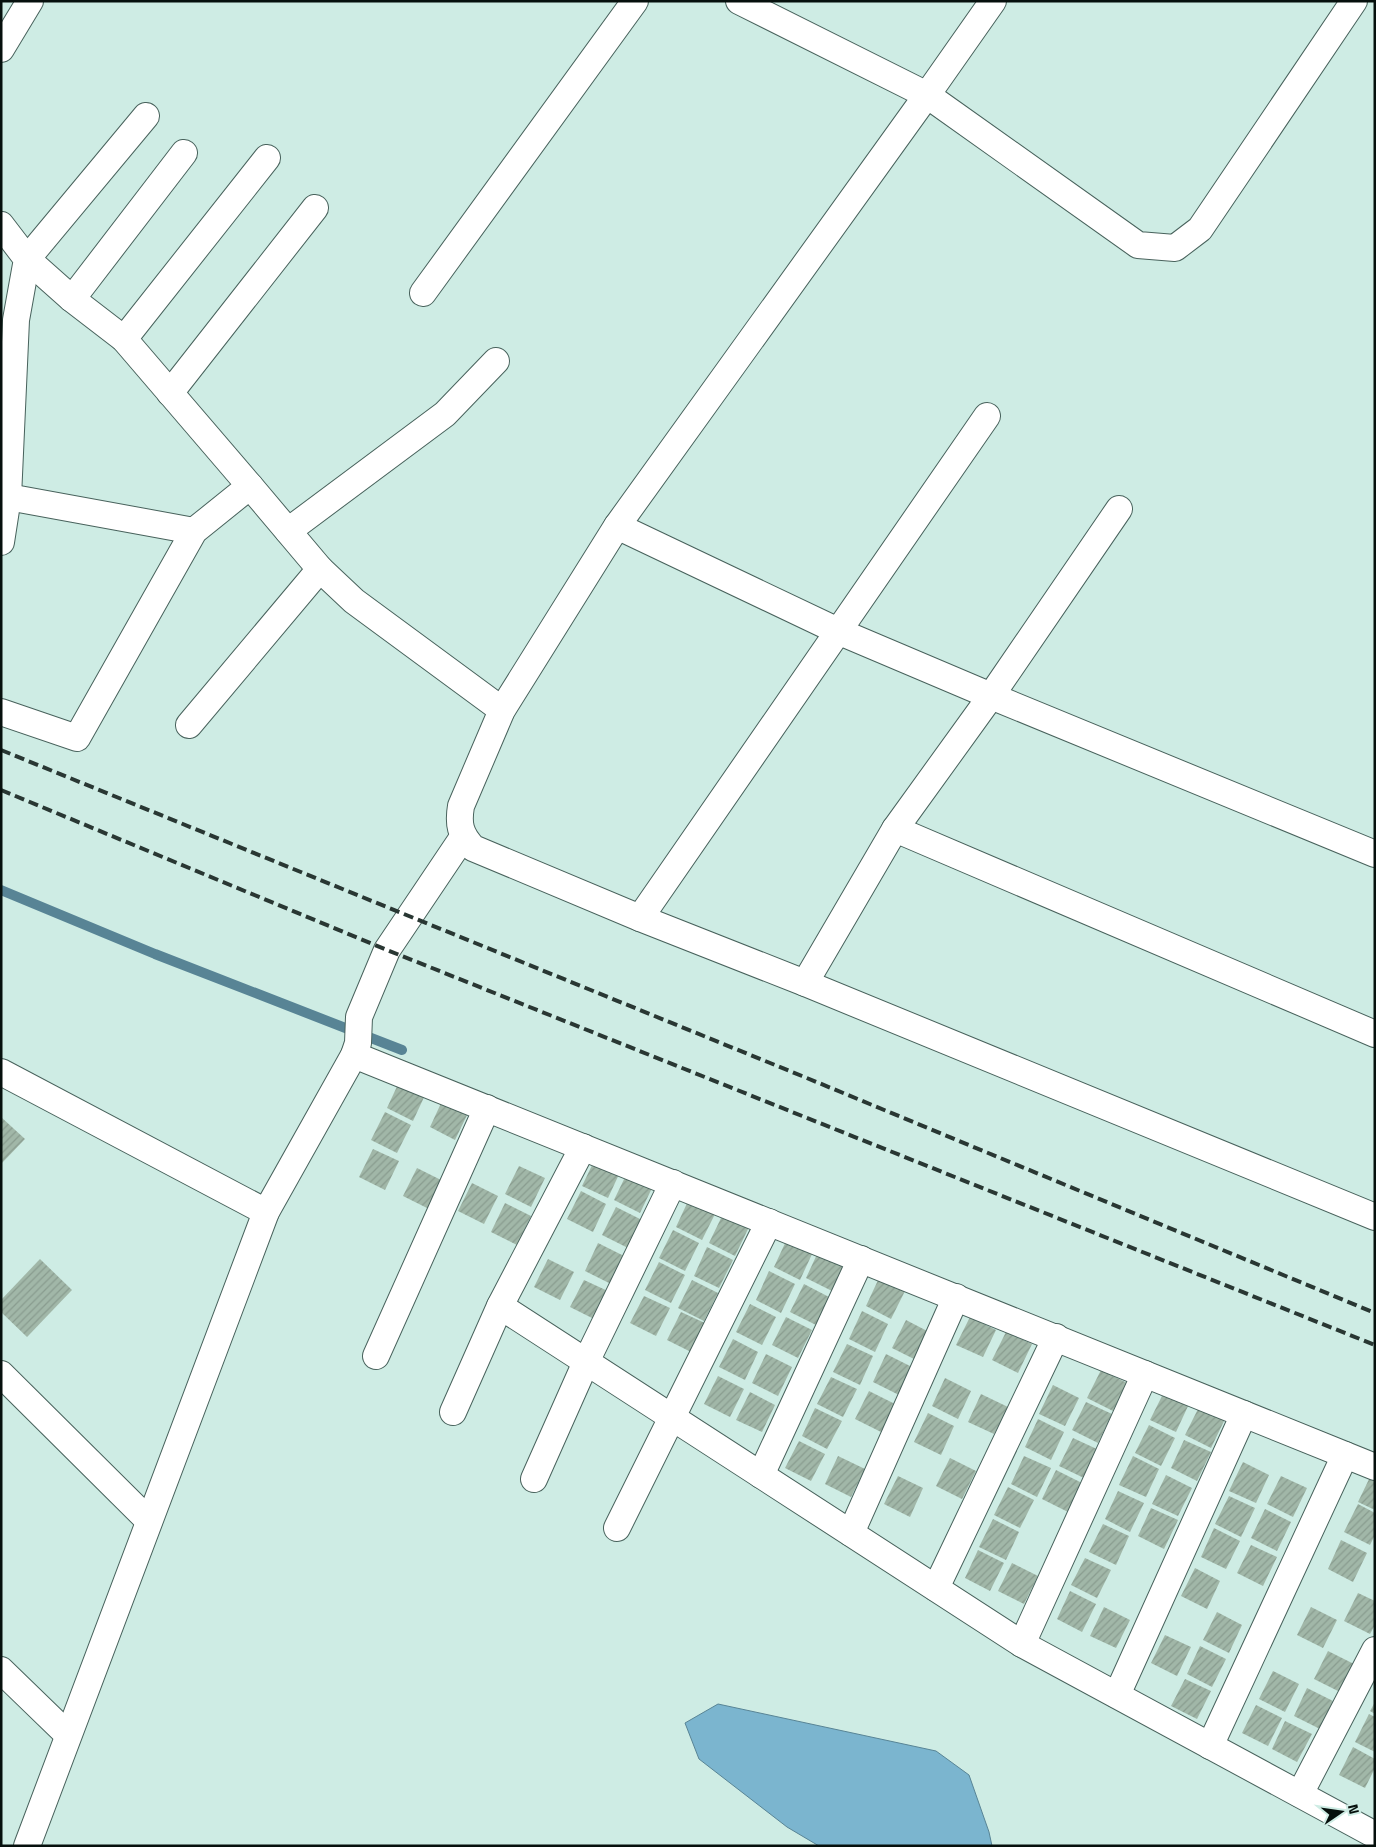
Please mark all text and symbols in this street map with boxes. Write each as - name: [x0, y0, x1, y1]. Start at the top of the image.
- north arrow: [1316, 1787, 1366, 1837]
- text: N: [1343, 1802, 1365, 1816]

